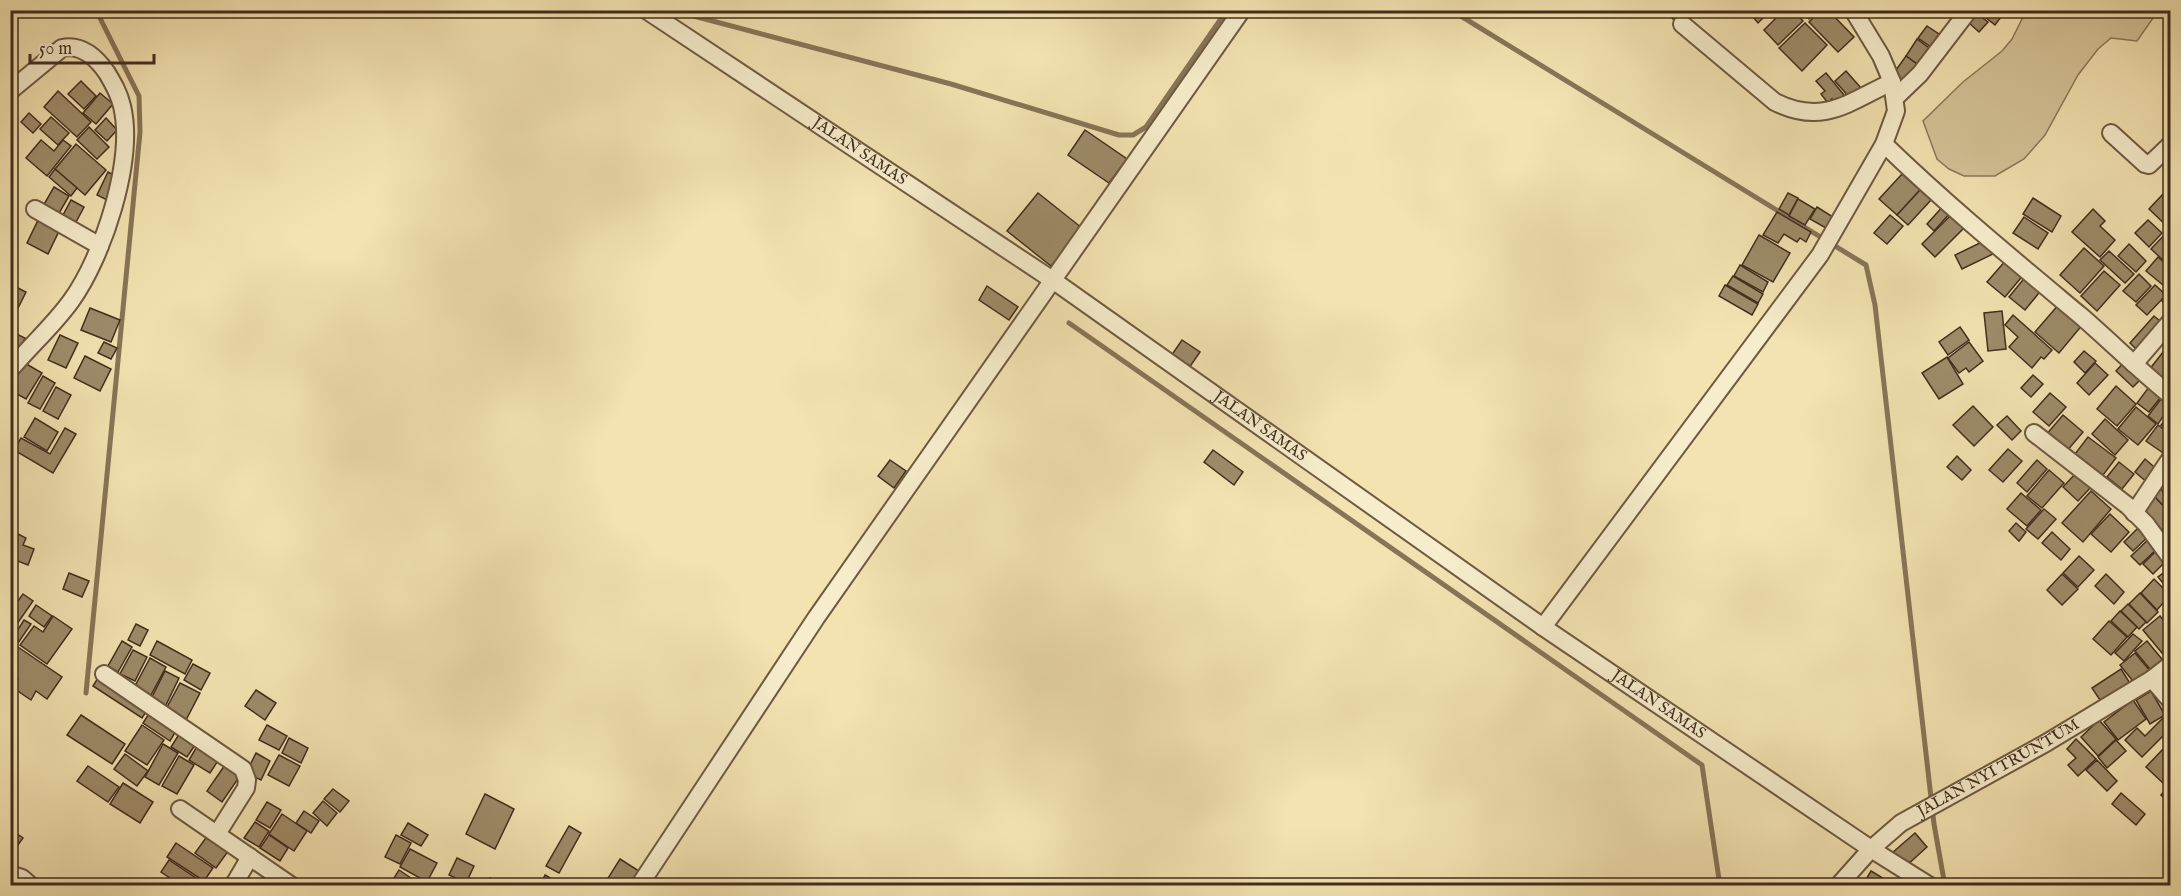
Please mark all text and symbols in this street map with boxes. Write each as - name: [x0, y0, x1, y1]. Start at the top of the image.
- scale bar: [30, 27, 154, 65]
- text: 50 m: [39, 38, 72, 61]
- street label: JALAN SAMAS: [806, 112, 910, 190]
- street label: JALAN SAMAS: [1208, 386, 1310, 466]
- street label: JALAN SAMAS: [1606, 665, 1709, 744]
- street label: JALAN NYI TRUNTUM: [1912, 715, 2083, 823]

